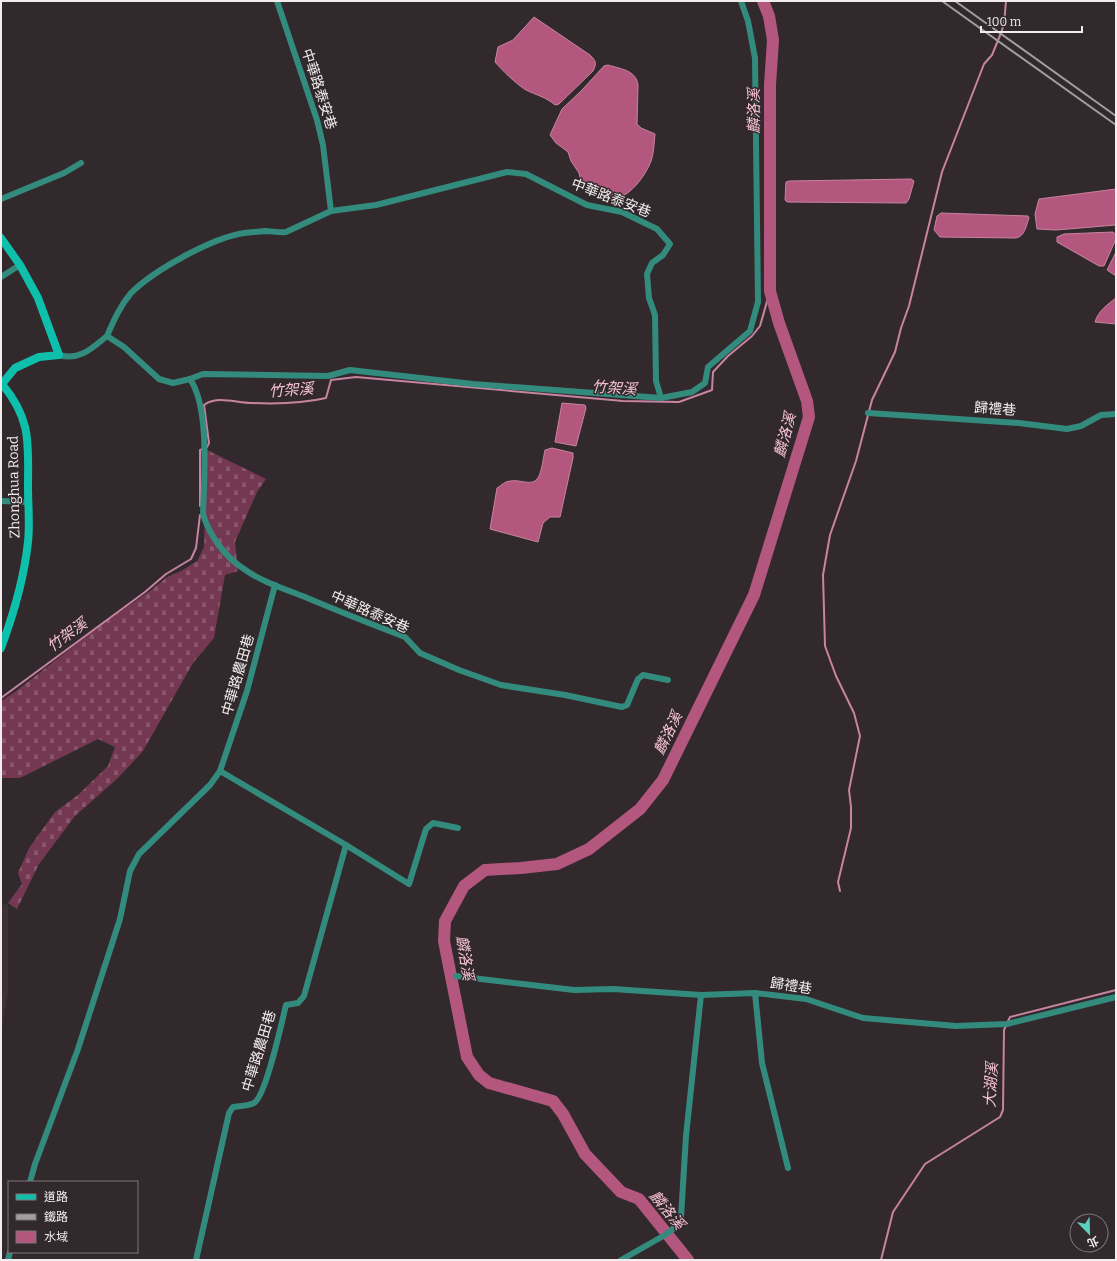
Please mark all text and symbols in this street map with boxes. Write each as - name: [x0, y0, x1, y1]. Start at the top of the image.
- scale bar: [981, 8, 1082, 34]
- text: 100 m: [987, 15, 1022, 29]
- street label: 中華路泰安巷: [298, 46, 340, 132]
- water label: 麟洛溪: [745, 87, 763, 134]
- street label: 中華路泰安巷: [569, 175, 653, 221]
- water label: 竹架溪: [591, 377, 639, 399]
- water label: 竹架溪: [268, 379, 316, 401]
- street label: 歸禮巷: [973, 399, 1017, 419]
- water label: 麟洛溪: [770, 409, 800, 459]
- street label: Zhonghua Road: [5, 436, 23, 538]
- street label: 中華路泰安巷: [328, 587, 412, 637]
- water label: 竹架溪: [44, 613, 92, 656]
- street label: 中華路農田巷: [218, 632, 258, 718]
- water label: 麟洛溪: [650, 707, 687, 757]
- water label: 麟洛溪: [453, 934, 478, 984]
- street label: 歸禮巷: [769, 974, 813, 998]
- street label: 中華路農田巷: [239, 1008, 279, 1094]
- water label: 大湖溪: [981, 1060, 1001, 1108]
- legend: [8, 1181, 138, 1253]
- water label: 麟洛溪: [646, 1187, 690, 1235]
- text: 道路: [44, 1190, 68, 1204]
- text: 鐵路: [44, 1210, 68, 1224]
- north arrow: [1069, 1213, 1109, 1253]
- text: 水域: [44, 1230, 68, 1244]
- text: 北: [1085, 1234, 1100, 1250]

